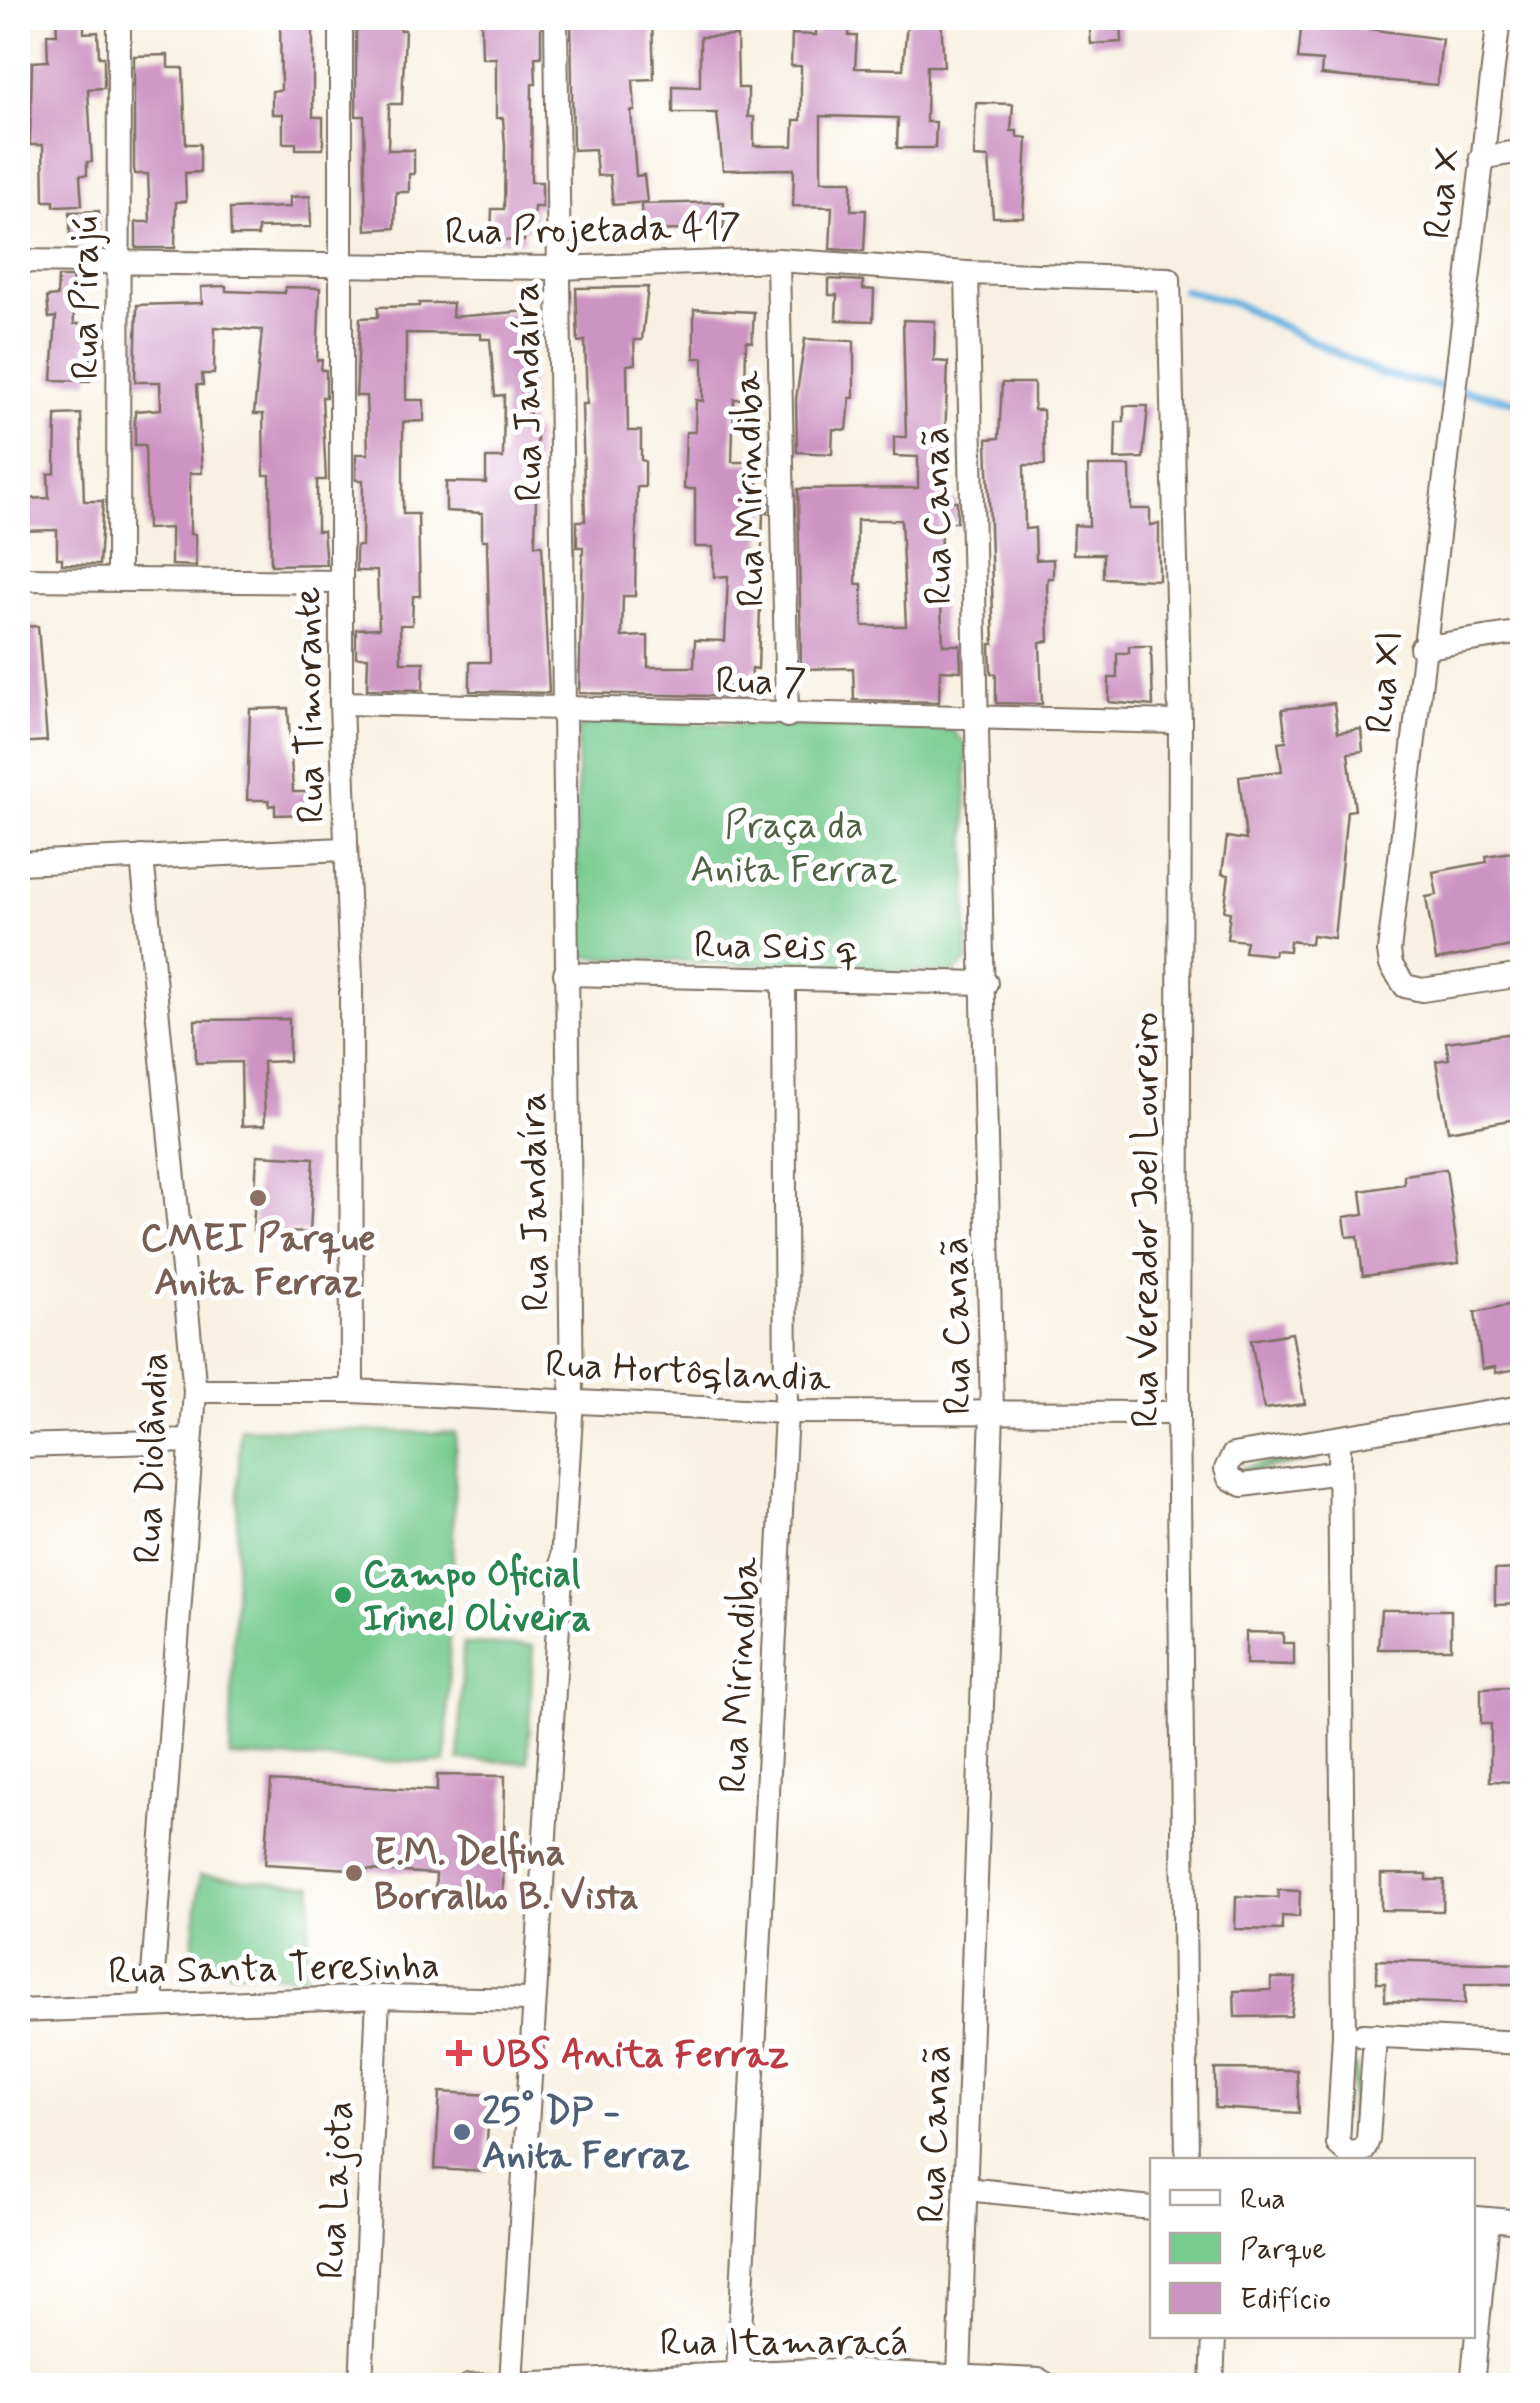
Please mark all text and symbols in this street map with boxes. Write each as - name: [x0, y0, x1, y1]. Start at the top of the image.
- street label: Rua X: [1414, 145, 1473, 242]
- street label: Rua Projetada 417: [444, 203, 742, 258]
- street label: Rua Pirajú: [62, 216, 111, 380]
- street label: Rua Jandaíra: [502, 282, 555, 502]
- street label: Rua Mirindiba: [724, 370, 777, 608]
- street label: Rua Canaã: [912, 426, 965, 605]
- street label: Rua Timorante: [284, 586, 337, 824]
- street label: Rua XI: [1356, 628, 1415, 736]
- street label: Rua 7: [715, 657, 807, 708]
- park label: Praça da Anita Ferraz: [690, 802, 898, 895]
- street label: Rua Seis q: [693, 922, 858, 973]
- street label: Rua Vereador Joel Loureiro: [1122, 1012, 1171, 1428]
- street label: Rua Jandaíra: [509, 1092, 562, 1312]
- marker: CMEI Parque Anita Ferraz: [247, 1187, 269, 1209]
- place label: CMEI Parque Anita Ferraz: [140, 1215, 376, 1308]
- street label: Rua Canaã: [931, 1236, 984, 1415]
- street label: Rua Hortôqlandia: [544, 1341, 832, 1404]
- street label: Rua Diolândia: [124, 1351, 181, 1565]
- place label: Campo Oficial Irinel Oliveira: [363, 1551, 591, 1644]
- street label: Rua Mirindiba: [710, 1556, 771, 1795]
- marker: Campo Oficial Irinel Oliveira: [332, 1584, 354, 1606]
- place label: E.M. Delfina Borralho B. Vista: [374, 1829, 639, 1922]
- marker: E.M. Delfina Borralho B. Vista: [343, 1862, 365, 1884]
- street label: Rua Santa Teresinha: [108, 1942, 440, 1997]
- place label: UBS Anita Ferraz: [482, 2031, 789, 2080]
- marker: UBS Anita Ferraz: [446, 2040, 472, 2066]
- street label: Rua Canaã: [908, 2044, 963, 2224]
- place label: 25° DP - Anita Ferraz: [482, 2088, 689, 2181]
- street label: Rua Lajota: [307, 2100, 366, 2281]
- marker: 25° DP - Anita Ferraz: [451, 2121, 473, 2143]
- legend: [1150, 2158, 1475, 2338]
- text: Rua: [1240, 2180, 1286, 2219]
- text: Parque: [1240, 2230, 1326, 2269]
- text: Edifício: [1240, 2280, 1331, 2319]
- street label: Rua Itamaracá: [660, 2319, 908, 2368]

